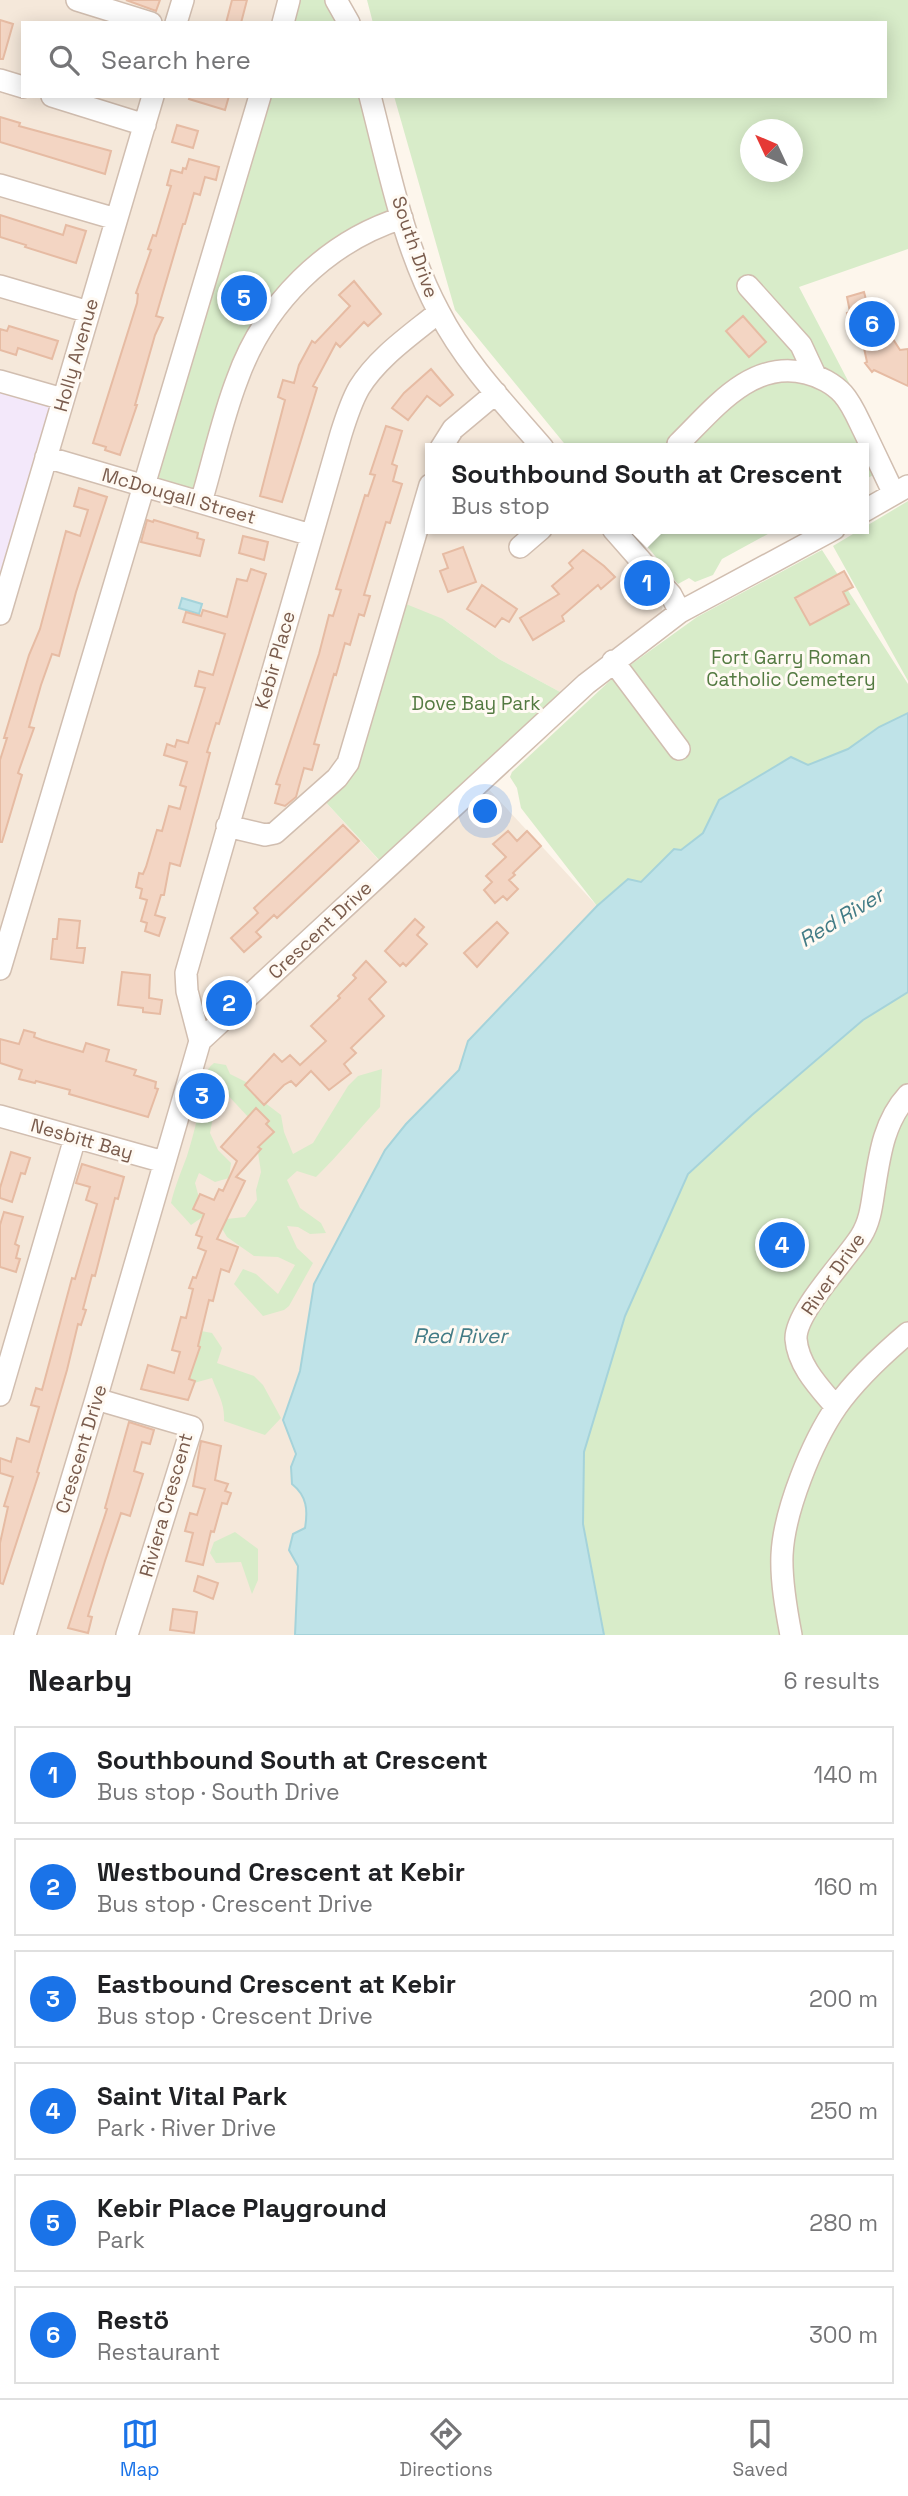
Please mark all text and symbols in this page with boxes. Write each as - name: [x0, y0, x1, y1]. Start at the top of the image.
- search box: [21, 21, 887, 98]
- icon: search: [45, 41, 83, 79]
- text: Search here: [101, 43, 251, 77]
- north arrow: [740, 119, 803, 182]
- street label: South Drive: [386, 193, 444, 301]
- pin: 5: [221, 272, 267, 324]
- street label: Holly Avenue: [48, 295, 104, 415]
- pin: 6: [849, 298, 895, 350]
- popup: [425, 443, 869, 534]
- text: Southbound South at Crescent: [452, 457, 842, 491]
- street label: McDougall Street: [99, 462, 259, 530]
- text: Bus stop: [452, 491, 550, 521]
- pin: 1: [624, 557, 670, 609]
- street label: Kebir Place: [249, 608, 301, 712]
- park label: Fort Garry Roman Catholic Cemetery: [706, 645, 876, 692]
- park label: Dove Bay Park: [411, 691, 541, 716]
- your location: [468, 794, 502, 828]
- street label: Crescent Drive: [263, 875, 377, 985]
- water label: Red River: [794, 880, 890, 953]
- pin: 2: [206, 977, 252, 1029]
- pin: 3: [179, 1070, 225, 1122]
- street label: Nesbitt Bay: [28, 1112, 136, 1166]
- pin: 4: [759, 1219, 805, 1271]
- street label: River Drive: [795, 1228, 871, 1320]
- water label: Red River: [413, 1322, 509, 1349]
- street label: Crescent Drive: [50, 1382, 112, 1516]
- street label: Riviera Crescent: [134, 1430, 198, 1580]
- text: Nearby: [28, 1661, 132, 1700]
- text: 6 results: [784, 1666, 880, 1696]
- text: Southbound South at Crescent: [97, 1743, 488, 1777]
- text: 1: [48, 1760, 58, 1790]
- text: 140 m: [814, 1760, 878, 1790]
- text: Bus stop · South Drive: [97, 1777, 340, 1807]
- text: Westbound Crescent at Kebir: [97, 1855, 465, 1889]
- text: 2: [46, 1872, 60, 1902]
- text: 160 m: [814, 1872, 878, 1902]
- text: Bus stop · Crescent Drive: [97, 1889, 373, 1919]
- text: Eastbound Crescent at Kebir: [97, 1967, 456, 2001]
- text: 3: [46, 1984, 60, 2014]
- text: 200 m: [809, 1984, 878, 2014]
- text: Bus stop · Crescent Drive: [97, 2001, 373, 2031]
- text: Saint Vital Park: [97, 2079, 287, 2113]
- text: 4: [46, 2096, 60, 2126]
- text: 250 m: [810, 2096, 878, 2126]
- text: Park · River Drive: [97, 2113, 276, 2143]
- text: Kebir Place Playground: [97, 2191, 387, 2225]
- text: 5: [46, 2208, 60, 2238]
- text: 280 m: [809, 2208, 878, 2238]
- text: Park: [97, 2225, 145, 2255]
- text: Restö: [97, 2303, 169, 2337]
- text: 6: [46, 2320, 60, 2350]
- text: 300 m: [809, 2320, 878, 2350]
- text: Restaurant: [97, 2337, 220, 2367]
- tab: Map: [120, 2415, 160, 2482]
- tab: Directions: [400, 2415, 493, 2482]
- tab: Saved: [733, 2415, 788, 2482]

